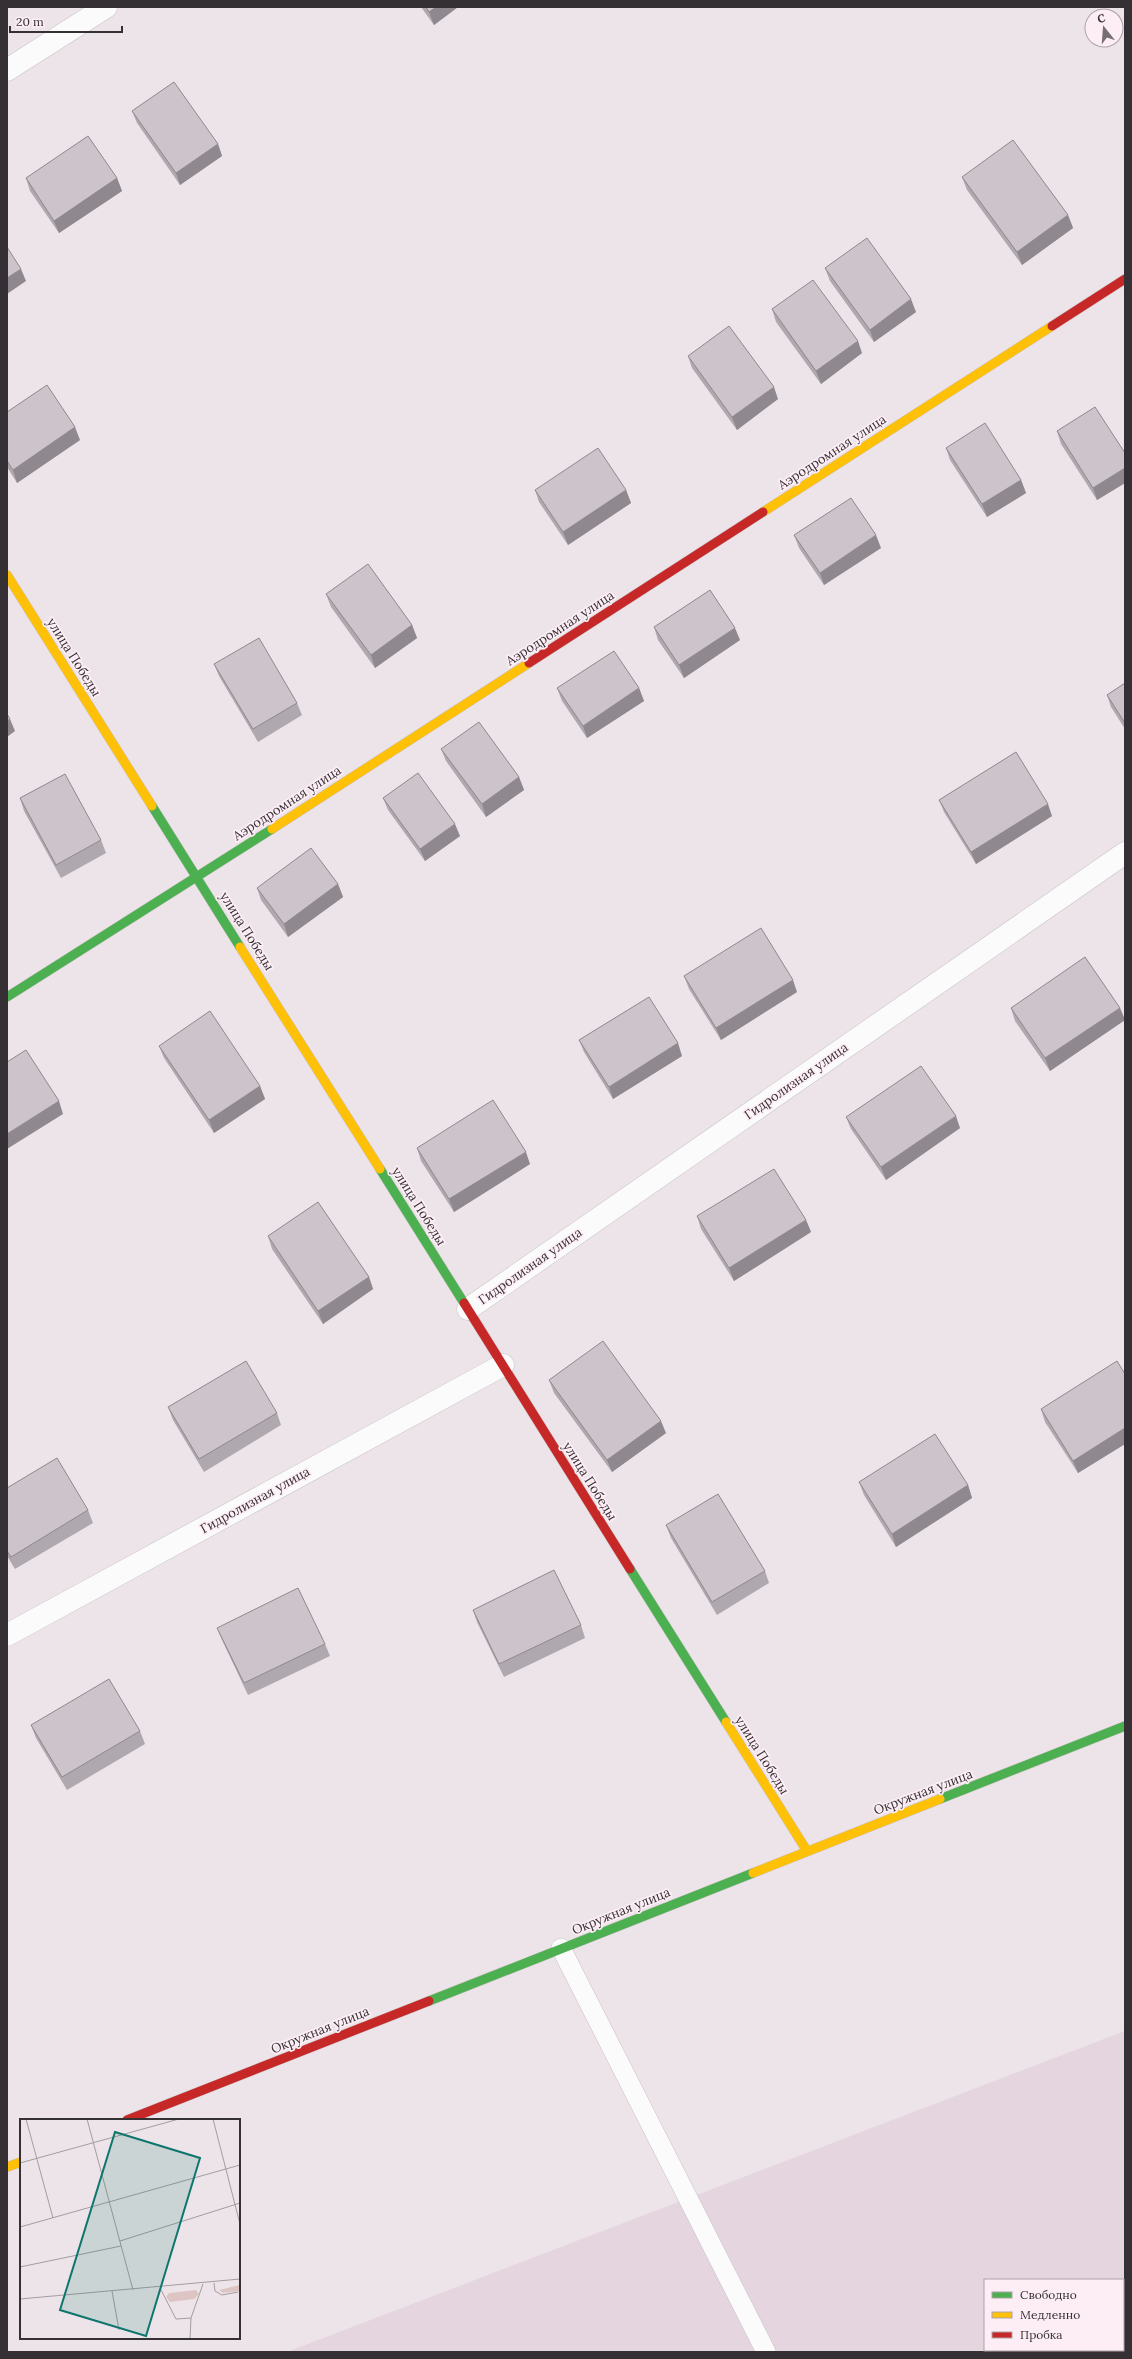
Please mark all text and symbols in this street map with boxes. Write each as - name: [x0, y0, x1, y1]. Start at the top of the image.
- scale bar: [10, 8, 122, 34]
- north arrow: [1084, 8, 1124, 48]
- text: С: [1095, 11, 1107, 26]
- text: 20 m: [16, 14, 44, 29]
- street label: Аэродромная улица: [774, 410, 890, 494]
- street label: Аэродромная улица: [502, 586, 618, 670]
- street label: улица Победы: [43, 615, 105, 700]
- street label: Аэродромная улица: [229, 761, 345, 845]
- street label: улица Победы: [216, 889, 278, 974]
- street label: Гидролизная улица: [741, 1039, 851, 1123]
- street label: улица Победы: [388, 1164, 450, 1249]
- street label: Гидролизная улица: [475, 1224, 585, 1308]
- street label: улица Победы: [559, 1439, 621, 1524]
- street label: Гидролизная улица: [197, 1463, 313, 1537]
- street label: улица Победы: [731, 1713, 793, 1798]
- street label: Окружная улица: [871, 1765, 975, 1819]
- street label: Окружная улица: [569, 1883, 673, 1938]
- street label: Окружная улица: [268, 2002, 372, 2057]
- inset map: [20, 2119, 240, 2339]
- legend: [984, 2279, 1124, 2351]
- text: Свободно: [1020, 2287, 1077, 2302]
- text: Медленно: [1020, 2307, 1080, 2322]
- text: Пробка: [1020, 2327, 1062, 2342]

